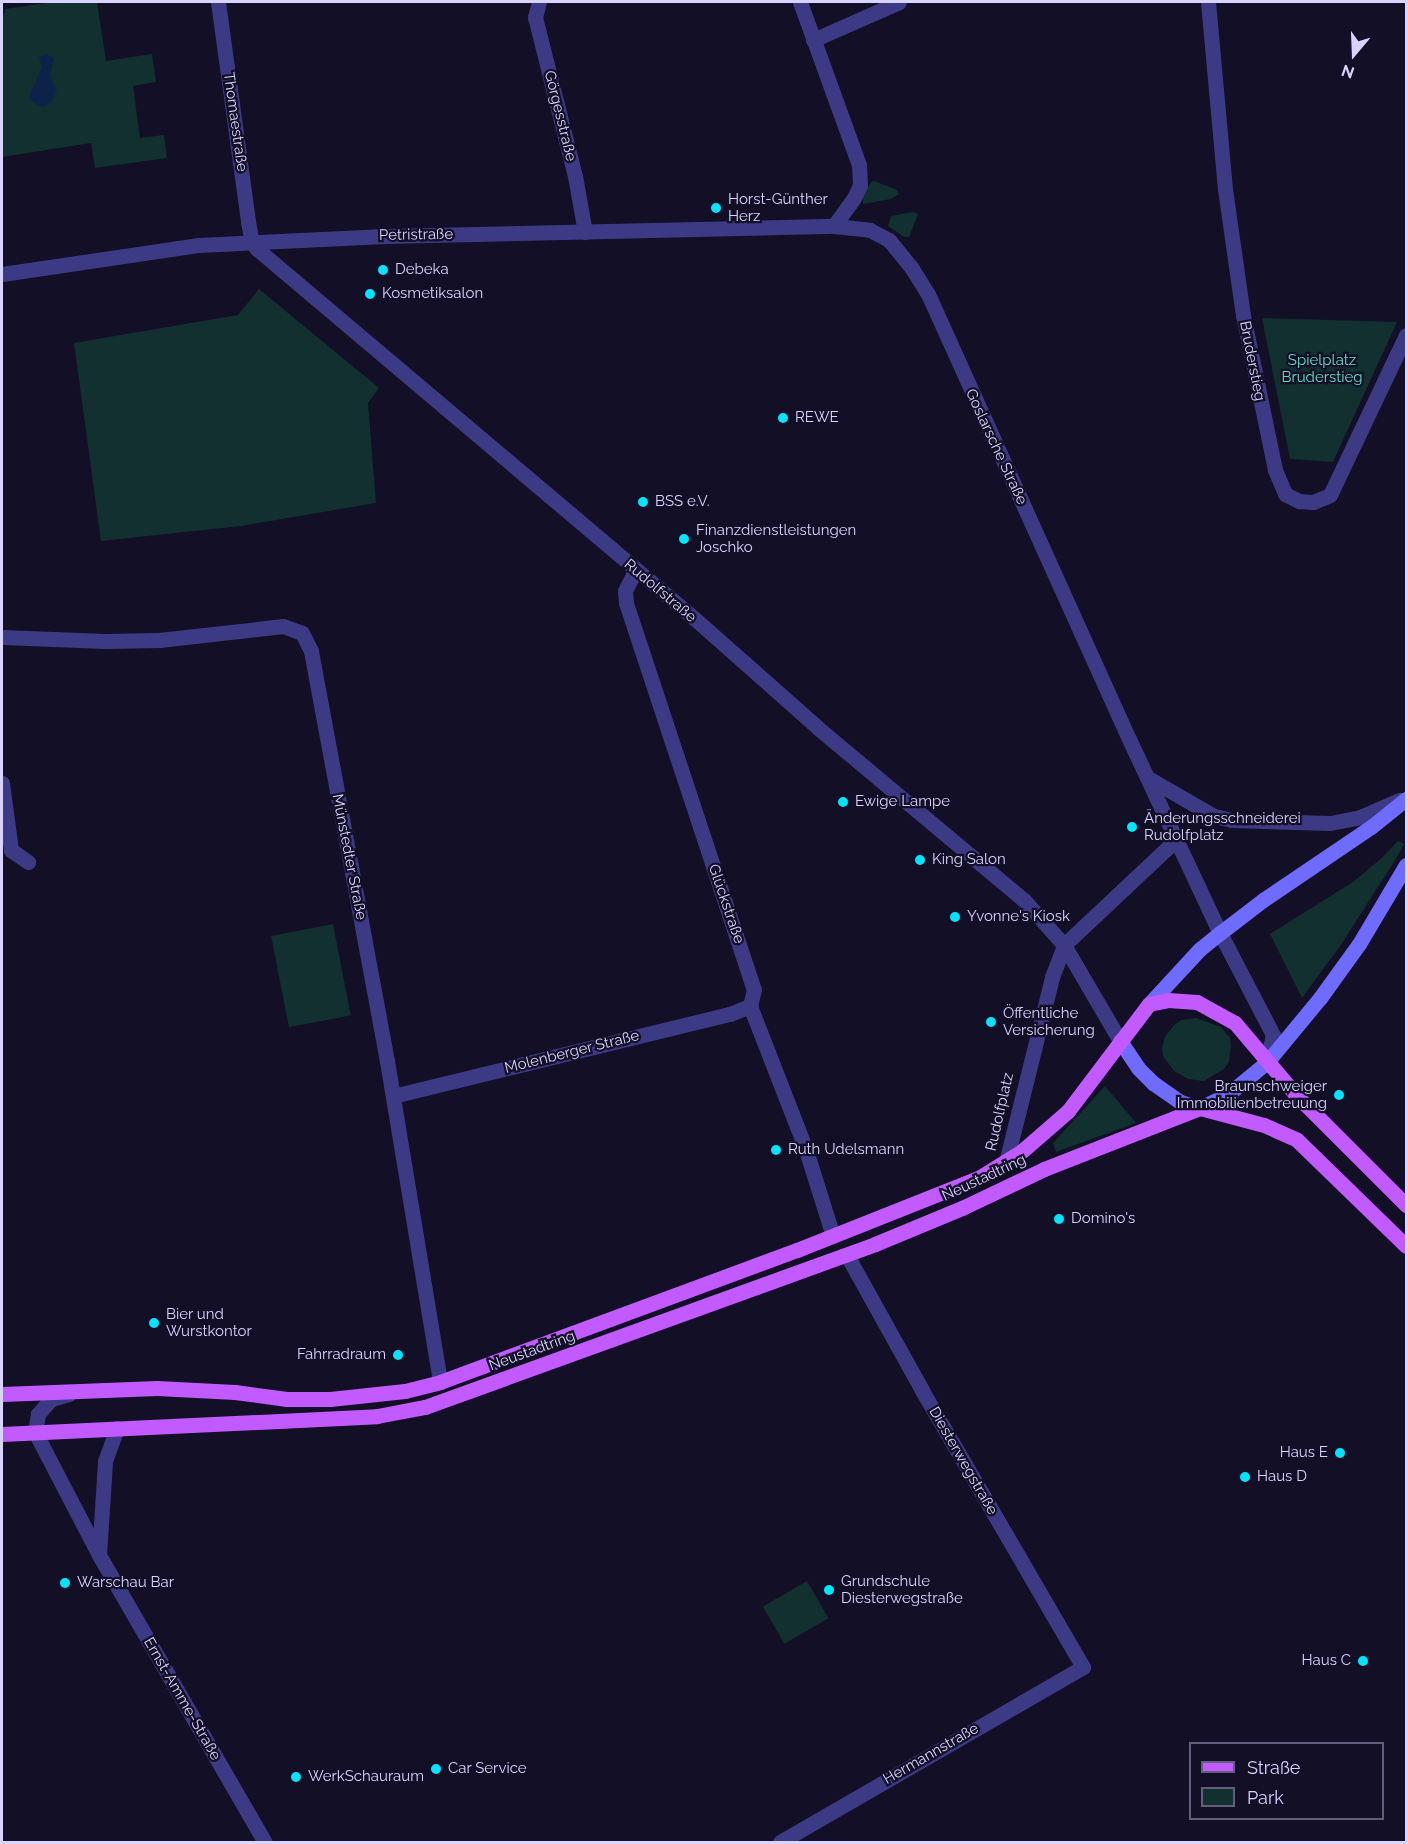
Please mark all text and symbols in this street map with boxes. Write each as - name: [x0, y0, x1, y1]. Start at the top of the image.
- north arrow: [1324, 24, 1384, 84]
- text: N: [1339, 61, 1357, 82]
- street label: Görgesstraße: [540, 69, 580, 163]
- street label: Thomaestraße: [219, 71, 251, 173]
- place label: Horst-Günther Herz: [728, 190, 828, 225]
- marker: Horst-Günther Herz: [709, 201, 723, 215]
- street label: Petristraße: [379, 225, 453, 245]
- place label: Debeka: [395, 261, 449, 279]
- marker: Debeka: [376, 263, 390, 277]
- place label: Kosmetiksalon: [382, 285, 483, 303]
- marker: Kosmetiksalon: [363, 287, 377, 301]
- street label: Bruderstieg: [1235, 319, 1269, 403]
- park label: Spielplatz Bruderstieg: [1281, 351, 1363, 386]
- street label: Goslarsche Straße: [961, 386, 1031, 508]
- place label: REWE: [795, 409, 839, 427]
- marker: REWE: [776, 411, 790, 425]
- place label: BSS e.V.: [655, 493, 710, 511]
- marker: BSS e.V.: [636, 495, 650, 509]
- place label: Finanzdienstleistungen Joschko: [696, 521, 856, 556]
- marker: Finanzdienstleistungen Joschko: [677, 532, 691, 546]
- street label: Rudolfstraße: [620, 556, 700, 626]
- street label: Münstedter Straße: [328, 792, 370, 922]
- place label: Ewige Lampe: [855, 793, 950, 811]
- marker: Ewige Lampe: [836, 795, 850, 809]
- place label: Änderungsschneiderei Rudolfplatz: [1144, 809, 1301, 844]
- marker: Änderungsschneiderei Rudolfplatz: [1125, 820, 1139, 834]
- place label: King Salon: [932, 851, 1006, 869]
- marker: King Salon: [913, 853, 927, 867]
- street label: Glückstraße: [704, 862, 748, 946]
- place label: Yvonne's Kiosk: [967, 908, 1070, 926]
- marker: Yvonne's Kiosk: [948, 910, 962, 924]
- place label: Öffentliche Versicherung: [1003, 1004, 1095, 1039]
- marker: Öffentliche Versicherung: [984, 1015, 998, 1029]
- street label: Molenberger Straße: [503, 1027, 641, 1077]
- street label: Rudolfplatz: [982, 1071, 1018, 1153]
- place label: Braunschweiger Immobilienbetreuung: [1177, 1077, 1327, 1112]
- marker: Braunschweiger Immobilienbetreuung: [1332, 1088, 1346, 1102]
- place label: Ruth Udelsmann: [788, 1141, 904, 1159]
- marker: Ruth Udelsmann: [769, 1143, 783, 1157]
- street label: Neustadtring: [939, 1151, 1029, 1205]
- place label: Domino's: [1071, 1210, 1135, 1228]
- marker: Domino's: [1052, 1212, 1066, 1226]
- place label: Bier und Wurstkontor: [166, 1305, 252, 1340]
- marker: Bier und Wurstkontor: [147, 1316, 161, 1330]
- street label: Neustadtring: [486, 1327, 578, 1375]
- place label: Fahrradraum: [297, 1346, 386, 1364]
- marker: Fahrradraum: [391, 1348, 405, 1362]
- street label: Diesterwegstraße: [925, 1404, 1001, 1518]
- place label: Haus E: [1280, 1444, 1328, 1462]
- marker: Haus E: [1333, 1446, 1347, 1460]
- place label: Haus D: [1257, 1468, 1307, 1486]
- marker: Haus D: [1238, 1470, 1252, 1484]
- place label: Grundschule Diesterwegstraße: [841, 1572, 963, 1607]
- place label: Warschau Bar: [77, 1574, 174, 1592]
- marker: Warschau Bar: [58, 1576, 72, 1590]
- marker: Grundschule Diesterwegstraße: [822, 1583, 836, 1597]
- street label: Ernst-Amme-Straße: [139, 1634, 225, 1764]
- place label: Haus C: [1302, 1652, 1351, 1670]
- marker: Haus C: [1356, 1654, 1370, 1668]
- street label: Hermannstraße: [880, 1719, 982, 1789]
- legend: [1189, 1742, 1384, 1820]
- text: Straße: [1247, 1757, 1300, 1778]
- place label: Car Service: [448, 1760, 527, 1778]
- marker: Car Service: [429, 1762, 443, 1776]
- place label: WerkSchauraum: [308, 1768, 424, 1786]
- marker: WerkSchauraum: [289, 1770, 303, 1784]
- text: Park: [1247, 1787, 1284, 1808]

